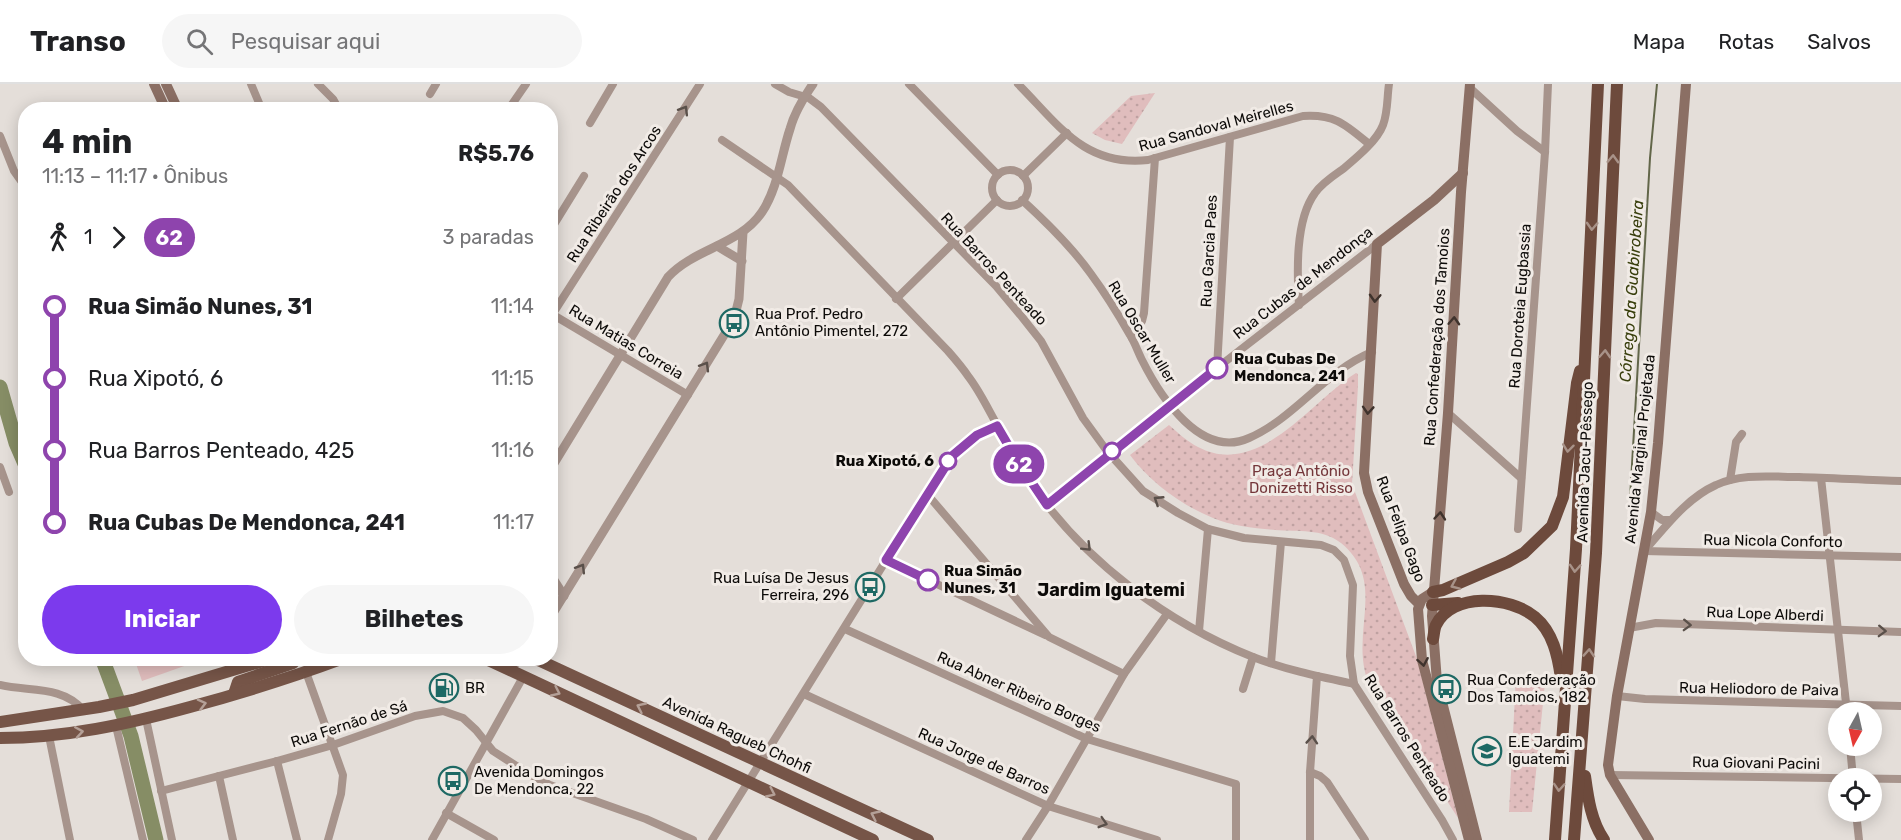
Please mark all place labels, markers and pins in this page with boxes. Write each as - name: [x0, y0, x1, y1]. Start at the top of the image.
- place label: Rua Prof. Pedro Antônio Pimentel, 272: [755, 305, 908, 340]
- bus stop icon: Rua Prof. Pedro Antônio Pimentel, 272: [718, 307, 750, 339]
- place label: Rua Cubas De Mendonca, 241: [1234, 350, 1345, 385]
- marker: Rua Cubas De Mendonca, 241: [1206, 357, 1228, 379]
- unlabelled marker: [1103, 442, 1121, 460]
- place label: Rua Xipotó, 6: [836, 452, 934, 470]
- marker: Rua Xipotó, 6: [939, 452, 957, 470]
- place label: Rua Simão Nunes, 31: [944, 562, 1022, 597]
- place label: Rua Luísa De Jesus Ferreira, 296: [713, 569, 849, 604]
- marker: Rua Simão Nunes, 31: [917, 569, 939, 591]
- bus stop icon: Rua Luísa De Jesus Ferreira, 296: [854, 571, 886, 603]
- place label: Rua Confederação Dos Tamoios, 182: [1467, 671, 1596, 706]
- fuel station icon: BR: [428, 672, 460, 704]
- bus stop icon: Rua Confederação Dos Tamoios, 182: [1430, 673, 1462, 705]
- place label: BR: [465, 679, 485, 697]
- place label: E.E Jardim Iguatemi: [1508, 733, 1583, 768]
- school or university icon: E.E Jardim Iguatemi: [1471, 735, 1503, 767]
- place label: Avenida Domingos De Mendonca, 22: [474, 763, 604, 798]
- bus stop icon: Avenida Domingos De Mendonca, 22: [437, 765, 469, 797]

